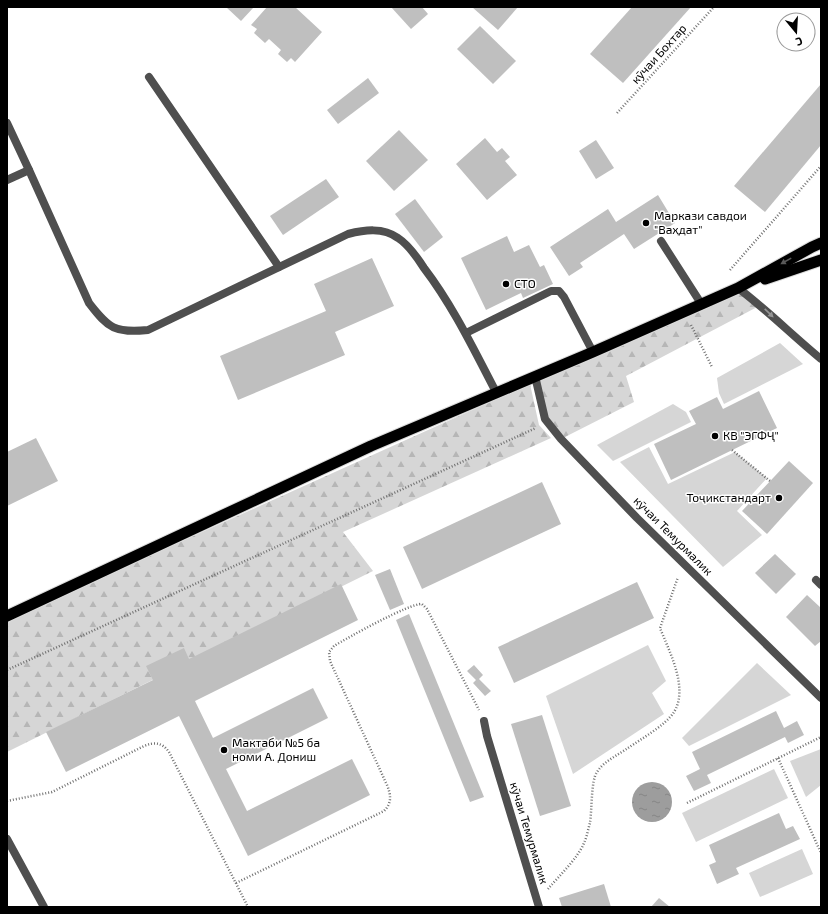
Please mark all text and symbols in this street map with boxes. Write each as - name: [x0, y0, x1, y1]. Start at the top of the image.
- north arrow: [776, 12, 816, 52]
- street label: кӯчаи Бохтар: [628, 21, 689, 87]
- text: С: [794, 35, 804, 49]
- place label: Маркази савдои "Ваҳдат": [654, 208, 747, 236]
- marker: Маркази савдои "Ваҳдат": [641, 218, 651, 228]
- one-way arrow: [781, 258, 792, 265]
- place label: СТО: [514, 276, 536, 290]
- marker: СТО: [501, 279, 511, 289]
- one-way arrow: [764, 308, 774, 318]
- place label: КВ "ЭГФҶ": [723, 428, 779, 442]
- marker: КВ "ЭГФҶ": [710, 431, 720, 441]
- place label: Тоҷикстандарт: [687, 490, 771, 504]
- street label: кӯчаи Темурмалик: [631, 493, 716, 579]
- marker: Тоҷикстандарт: [774, 493, 784, 503]
- place label: Мактаби №5 ба номи А. Дониш: [232, 735, 320, 763]
- marker: Мактаби №5 ба номи А. Дониш: [219, 745, 229, 755]
- street label: кӯчаи Темурмалик: [507, 780, 552, 886]

